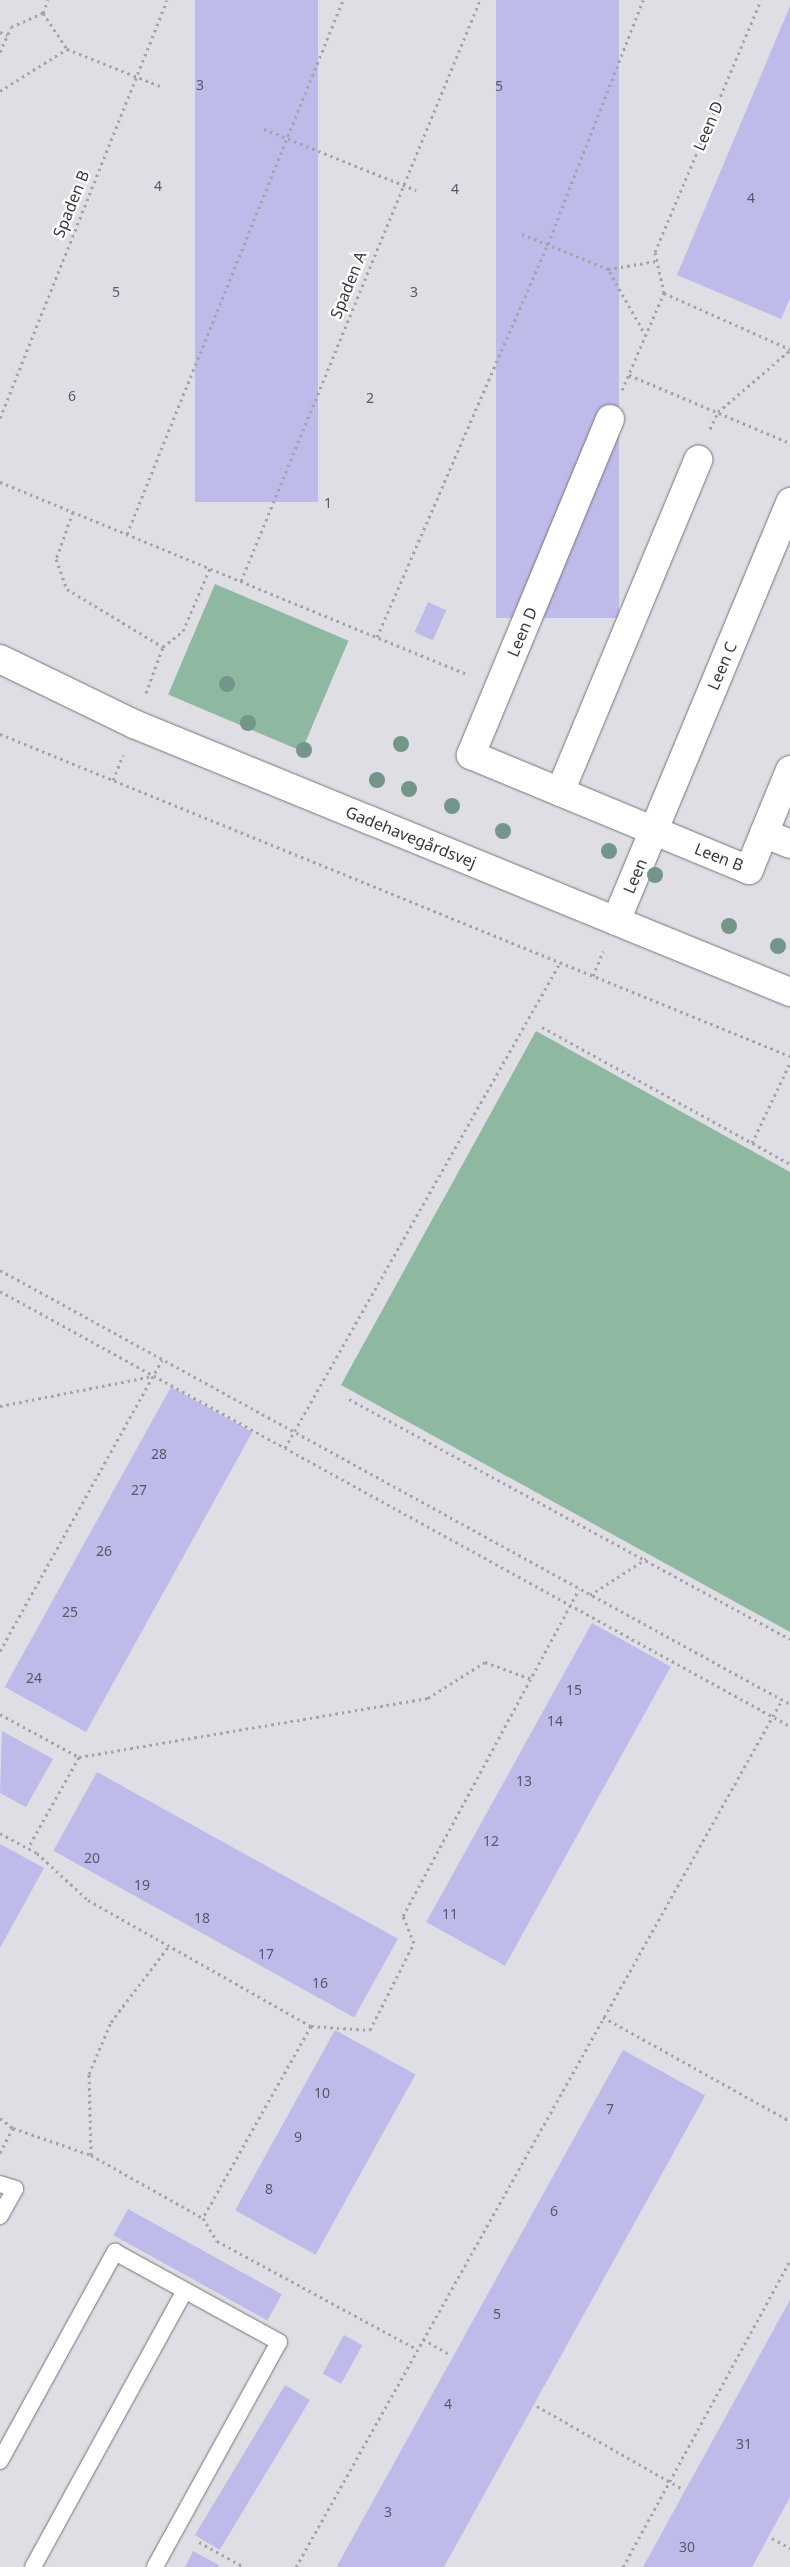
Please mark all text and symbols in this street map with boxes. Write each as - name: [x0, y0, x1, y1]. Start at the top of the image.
- house number: 3: [196, 77, 204, 93]
- house number: 5: [495, 78, 503, 94]
- street label: Leen D: [689, 98, 727, 154]
- street label: Spaden B: [49, 168, 93, 240]
- house number: 4: [154, 178, 162, 194]
- house number: 4: [451, 181, 459, 197]
- house number: 4: [747, 190, 755, 206]
- street label: Spaden A: [326, 249, 370, 321]
- house number: 5: [112, 284, 120, 300]
- house number: 3: [410, 284, 418, 300]
- house number: 6: [68, 388, 76, 404]
- house number: 2: [366, 390, 374, 406]
- house number: 1: [324, 495, 332, 511]
- street label: Leen D: [503, 604, 541, 660]
- street label: Leen C: [703, 639, 741, 693]
- street label: Gadehavegårdsvej: [343, 802, 479, 872]
- street label: Leen B: [692, 839, 746, 875]
- street label: Leen: [619, 856, 651, 896]
- house number: 28: [151, 1446, 167, 1462]
- house number: 27: [131, 1482, 147, 1498]
- house number: 26: [96, 1543, 112, 1559]
- house number: 25: [62, 1604, 78, 1620]
- house number: 24: [26, 1670, 42, 1686]
- house number: 15: [566, 1682, 582, 1698]
- house number: 14: [547, 1713, 563, 1729]
- house number: 13: [516, 1773, 532, 1789]
- house number: 12: [483, 1833, 499, 1849]
- house number: 20: [84, 1850, 100, 1866]
- house number: 19: [134, 1877, 150, 1893]
- house number: 11: [442, 1906, 458, 1922]
- house number: 18: [194, 1910, 210, 1926]
- house number: 17: [258, 1946, 274, 1962]
- house number: 16: [312, 1975, 328, 1991]
- house number: 10: [314, 2085, 330, 2101]
- house number: 7: [606, 2101, 614, 2117]
- house number: 9: [294, 2129, 302, 2145]
- house number: 8: [265, 2181, 273, 2197]
- house number: 6: [550, 2203, 558, 2219]
- house number: 5: [493, 2306, 501, 2322]
- house number: 4: [444, 2396, 452, 2412]
- house number: 31: [736, 2436, 752, 2452]
- house number: 3: [384, 2504, 392, 2520]
- house number: 30: [679, 2539, 695, 2555]

